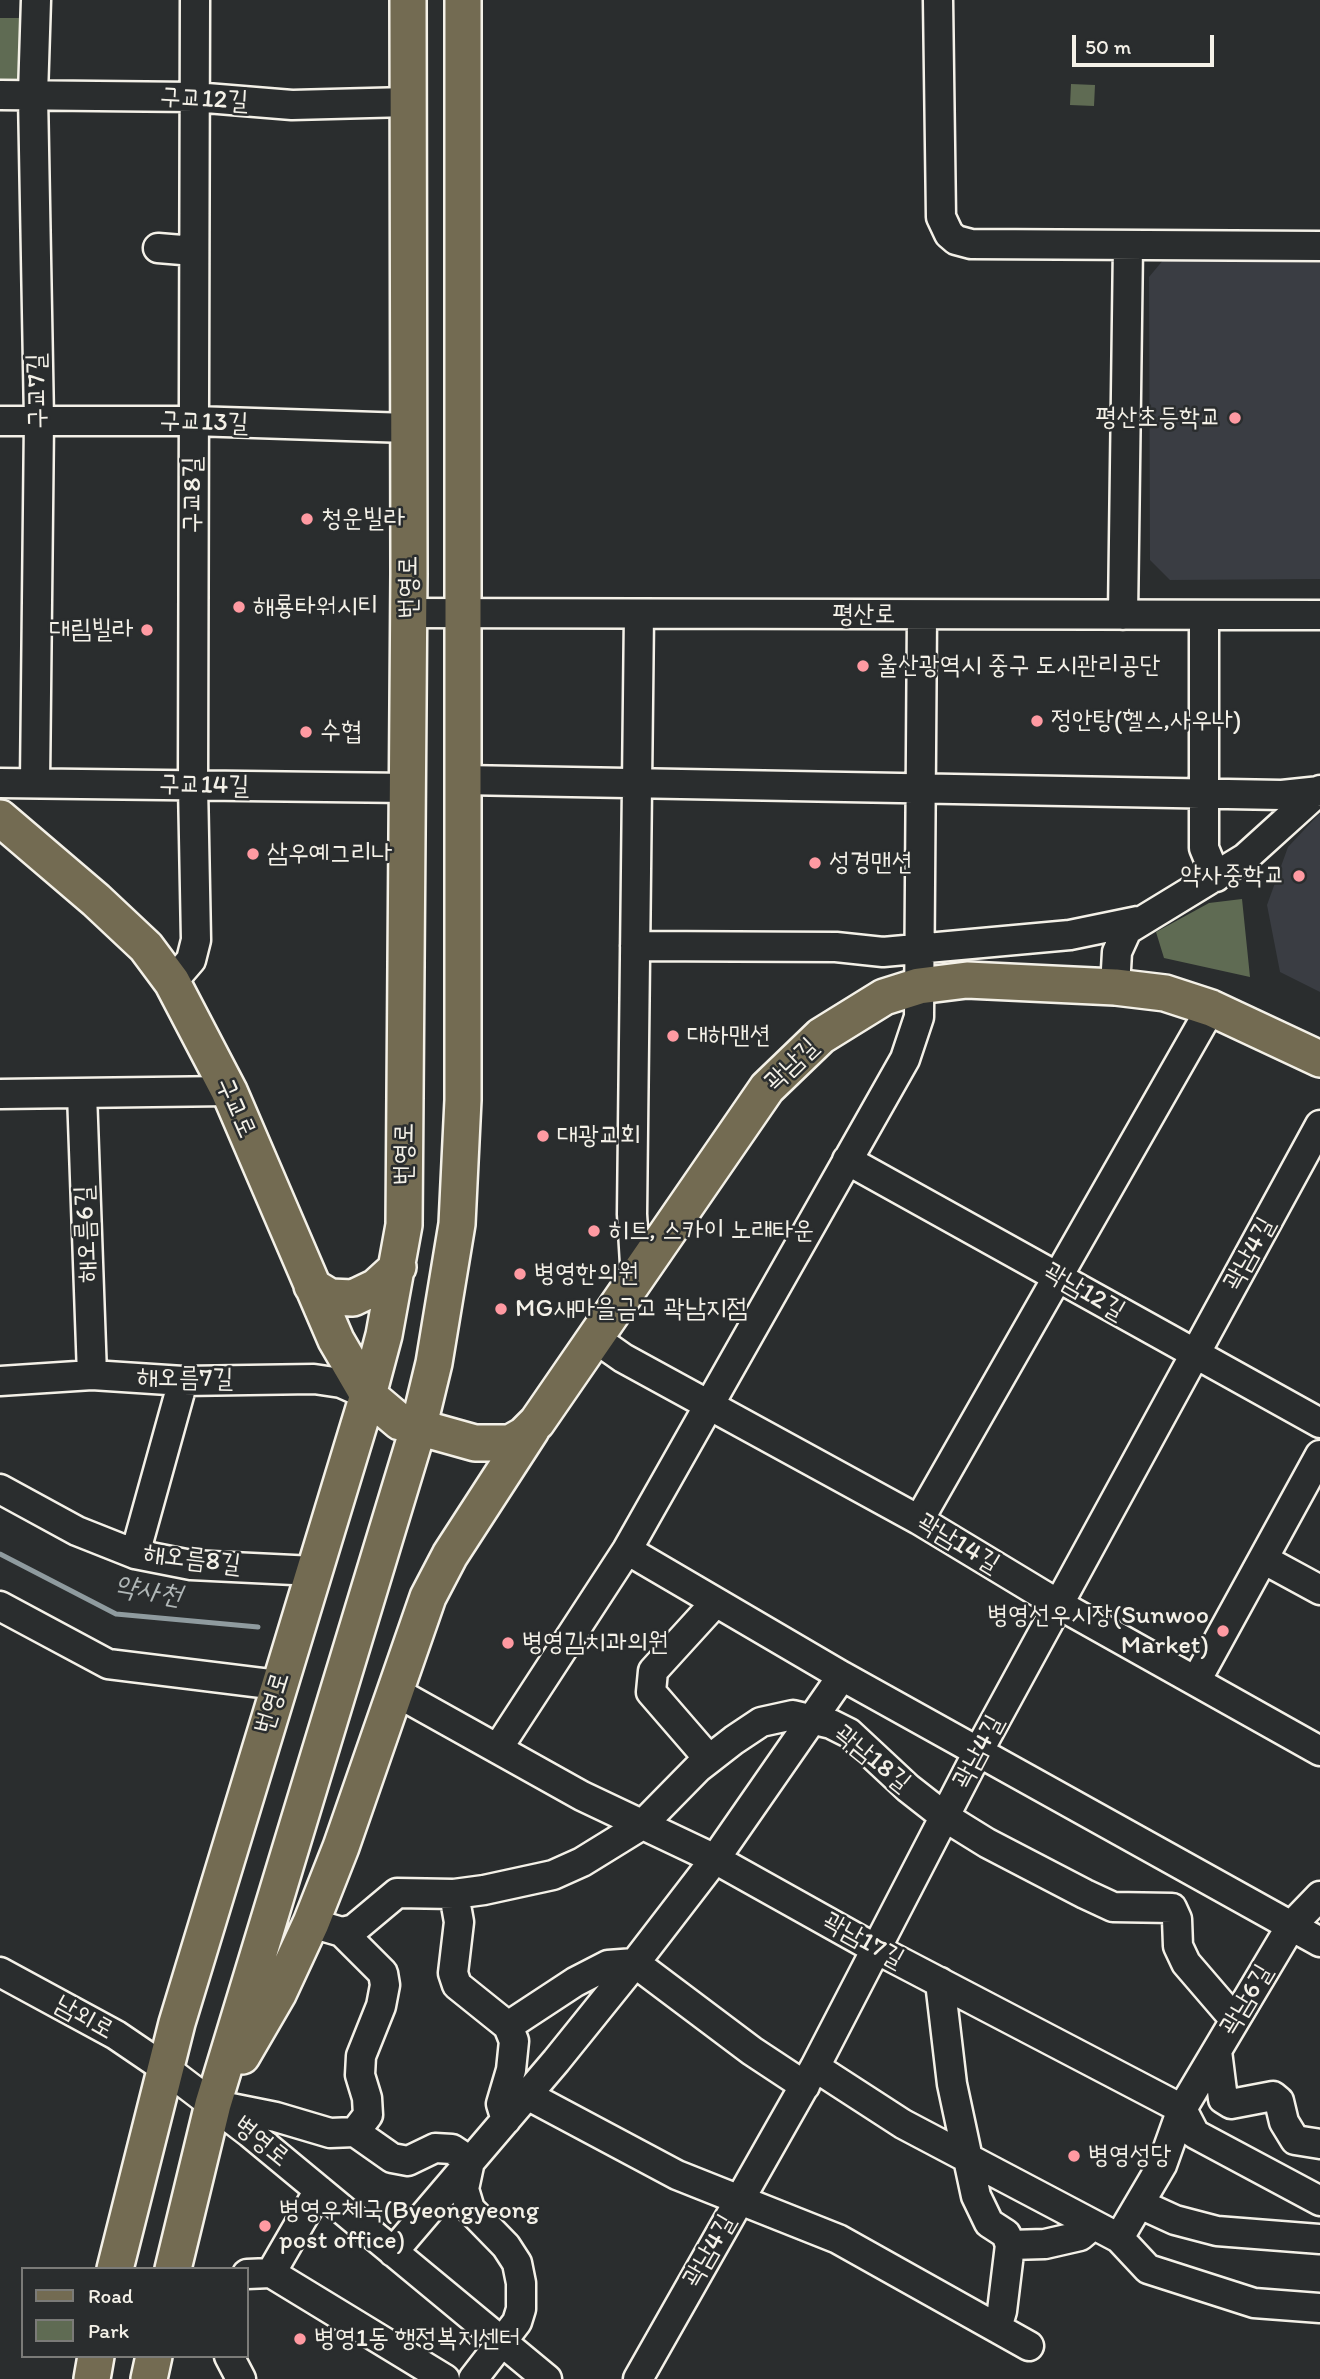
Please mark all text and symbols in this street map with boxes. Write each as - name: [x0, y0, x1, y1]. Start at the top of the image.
- scale bar: [1075, 21, 1217, 65]
- text: 50 m: [1085, 34, 1131, 59]
- street label: 구교12길: [159, 82, 249, 118]
- street label: 구교7길: [22, 353, 54, 429]
- place label: 평산초등학교: [1095, 402, 1221, 434]
- street label: 구교13길: [159, 406, 249, 440]
- marker: 평산초등학교: [1227, 410, 1243, 426]
- street label: 구교8길: [177, 456, 209, 534]
- place label: 청운빌라: [321, 503, 405, 535]
- marker: 청운빌라: [299, 511, 315, 527]
- street label: 번영로: [393, 556, 425, 618]
- place label: 해룡타워시티: [253, 591, 379, 623]
- marker: 해룡타워시티: [231, 599, 247, 615]
- street label: 평산로: [833, 599, 895, 631]
- place label: 대림빌라: [49, 614, 133, 646]
- marker: 대림빌라: [139, 622, 155, 638]
- place label: 울산광역시 중구 도시관리공단: [877, 650, 1161, 682]
- marker: 울산광역시 중구 도시관리공단: [855, 658, 871, 674]
- place label: 정안탕(헬스,사우나): [1051, 705, 1241, 737]
- marker: 정안탕(헬스,사우나): [1029, 713, 1045, 729]
- place label: 수협: [320, 716, 362, 748]
- marker: 수협: [298, 724, 314, 740]
- street label: 구교14길: [159, 770, 249, 802]
- place label: 삼우예그리나: [267, 838, 393, 870]
- marker: 삼우예그리나: [245, 846, 261, 862]
- place label: 성경맨션: [829, 847, 913, 879]
- marker: 성경맨션: [807, 855, 823, 871]
- place label: 약사중학교: [1180, 860, 1285, 892]
- marker: 약사중학교: [1291, 868, 1307, 884]
- place label: 대하맨션: [687, 1020, 771, 1052]
- marker: 대하맨션: [665, 1028, 681, 1044]
- street label: 곽남길: [759, 1032, 825, 1098]
- street label: 구교로: [208, 1073, 262, 1143]
- place label: 대광교회: [557, 1120, 641, 1152]
- street label: 번영로: [389, 1122, 421, 1186]
- marker: 대광교회: [535, 1128, 551, 1144]
- street label: 해오름6길: [70, 1185, 104, 1283]
- street label: 곽남4길: [1217, 1212, 1283, 1296]
- place label: 히트, 스카이 노래타운: [608, 1215, 814, 1247]
- marker: 히트, 스카이 노래타운: [586, 1223, 602, 1239]
- street label: 곽남12길: [1038, 1256, 1130, 1328]
- place label: 병영한의원: [534, 1258, 639, 1290]
- marker: 병영한의원: [512, 1266, 528, 1282]
- place label: MG새마을금고 곽남지점: [515, 1293, 748, 1325]
- marker: MG새마을금고 곽남지점: [493, 1301, 509, 1317]
- street label: 해오름7길: [136, 1363, 234, 1395]
- street label: 곽남14길: [911, 1507, 1005, 1581]
- street label: 해오름8길: [141, 1539, 243, 1581]
- water label: 약사천: [112, 1570, 184, 1614]
- place label: 병영선우시장(Sunwoo Market): [987, 1600, 1209, 1662]
- marker: 병영선우시장(Sunwoo Market): [1215, 1623, 1231, 1639]
- place label: 병영김치과의원: [522, 1627, 668, 1659]
- marker: 병영김치과의원: [500, 1635, 516, 1651]
- street label: 번영로: [249, 1668, 297, 1738]
- street label: 곽남4길: [947, 1710, 1011, 1794]
- street label: 곽남18길: [828, 1719, 916, 1799]
- street label: 곽남17길: [817, 1906, 909, 1976]
- street label: 곽남6길: [1214, 1959, 1280, 2041]
- street label: 남외로: [49, 1989, 119, 2047]
- street label: 병영로: [227, 2110, 295, 2174]
- place label: 병영성당: [1088, 2140, 1172, 2172]
- marker: 병영성당: [1066, 2148, 1082, 2164]
- place label: 병영우체국(Byeongyeong post office): [279, 2195, 539, 2256]
- street label: 곽남4길: [677, 2209, 743, 2293]
- marker: 병영우체국(Byeongyeong post office): [257, 2218, 273, 2234]
- legend: [21, 2267, 248, 2358]
- text: Road: [88, 2283, 133, 2308]
- text: Park: [88, 2318, 129, 2343]
- place label: 병영1동 행정복지센터: [314, 2323, 520, 2355]
- marker: 병영1동 행정복지센터: [292, 2331, 308, 2347]

